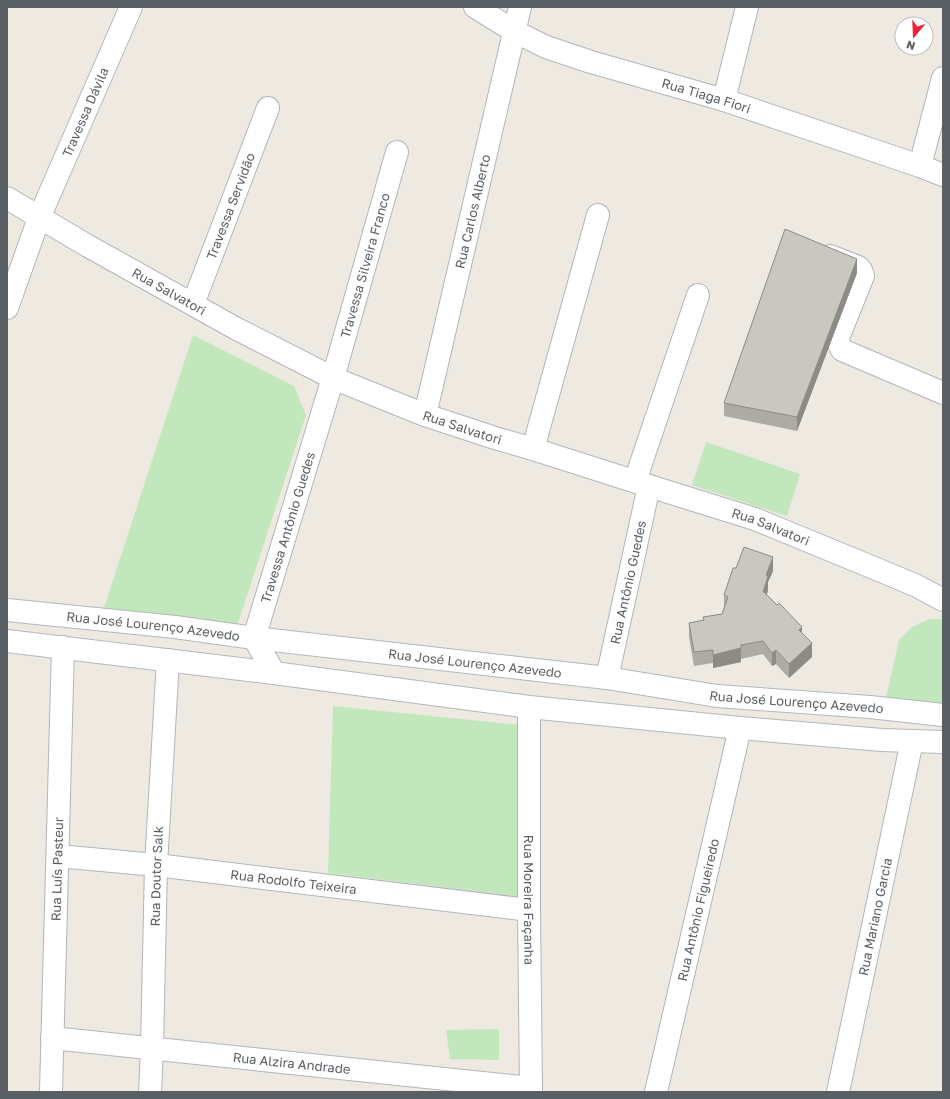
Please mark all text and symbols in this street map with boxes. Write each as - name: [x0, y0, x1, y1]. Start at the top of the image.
- north arrow: [894, 16, 934, 56]
- text: N: [905, 38, 917, 53]
- street label: Travessa Dávila: [59, 65, 112, 160]
- street label: Rua Tiaga Fiori: [660, 75, 753, 116]
- street label: Travessa Servidão: [203, 150, 258, 262]
- street label: Rua Carlos Alberto: [451, 153, 493, 270]
- street label: Travessa Silveira Franco: [337, 191, 393, 340]
- street label: Rua Salvatori: [129, 264, 209, 318]
- street label: Rua Salvatori: [421, 407, 504, 448]
- street label: Travessa Antônio Guedes: [257, 450, 318, 605]
- street label: Rua Salvatori: [730, 504, 812, 549]
- street label: Rua Antônio Guedes: [607, 519, 649, 646]
- street label: Rua José Lourenço Azevedo: [66, 608, 241, 644]
- street label: Rua José Lourenço Azevedo: [387, 645, 563, 681]
- street label: Rua José Lourenço Azevedo: [708, 687, 885, 716]
- street label: Rua Luís Pasteur: [48, 817, 66, 921]
- street label: Rua Doutor Salk: [147, 825, 166, 926]
- street label: Rua Moreira Façanha: [521, 835, 538, 965]
- street label: Rua Antônio Figueiredo: [674, 837, 722, 983]
- street label: Rua Mariano Garcia: [855, 856, 895, 977]
- street label: Rua Rodolfo Teixeira: [230, 866, 358, 897]
- street label: Rua Alzira Andrade: [232, 1049, 351, 1077]

